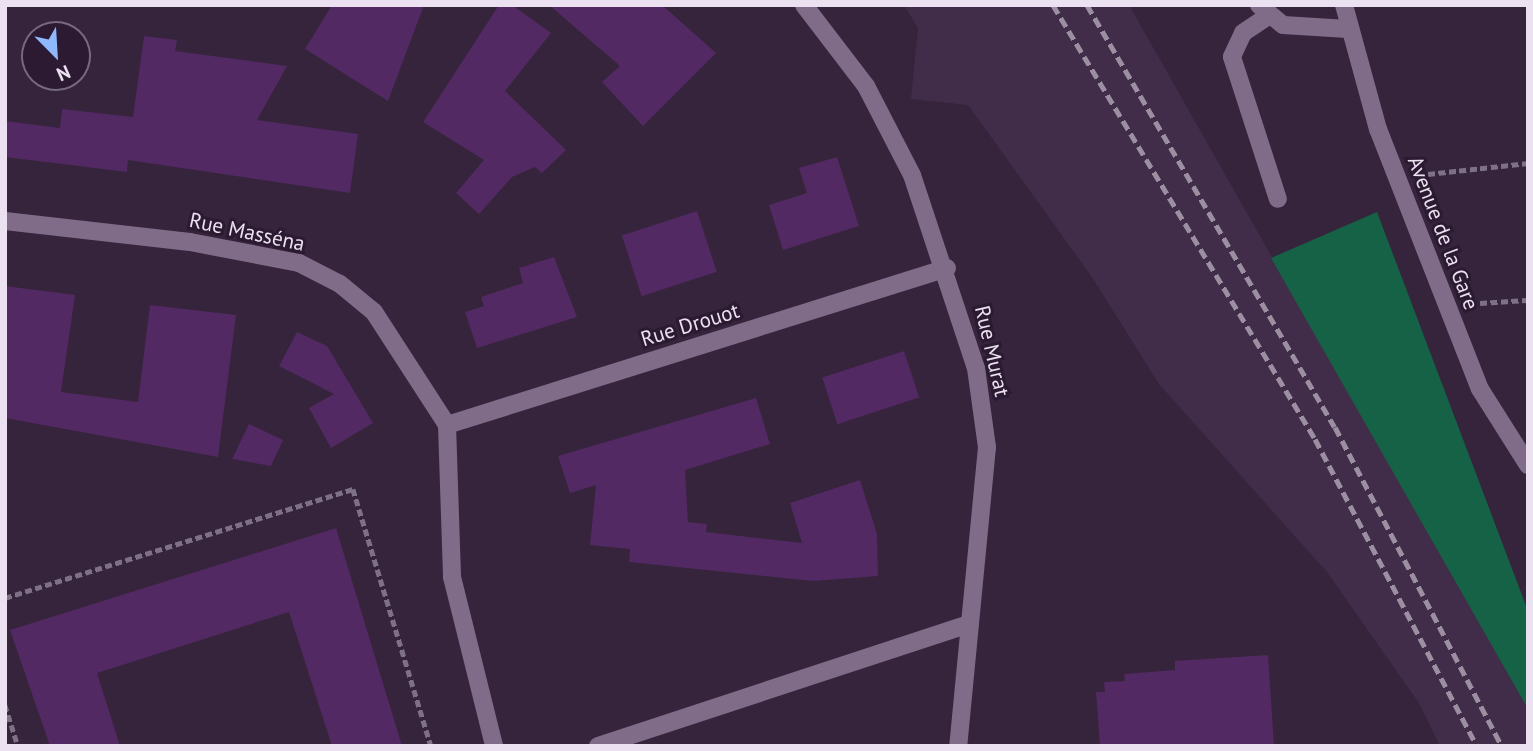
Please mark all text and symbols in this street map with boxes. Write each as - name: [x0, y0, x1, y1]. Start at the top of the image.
- north arrow: [21, 21, 91, 91]
- text: N: [53, 60, 74, 87]
- street label: Avenue de la Gare: [1402, 153, 1484, 313]
- street label: Rue Masséna: [187, 207, 307, 257]
- street label: Rue Drouot: [638, 298, 742, 352]
- street label: Rue Murat: [969, 303, 1015, 399]

